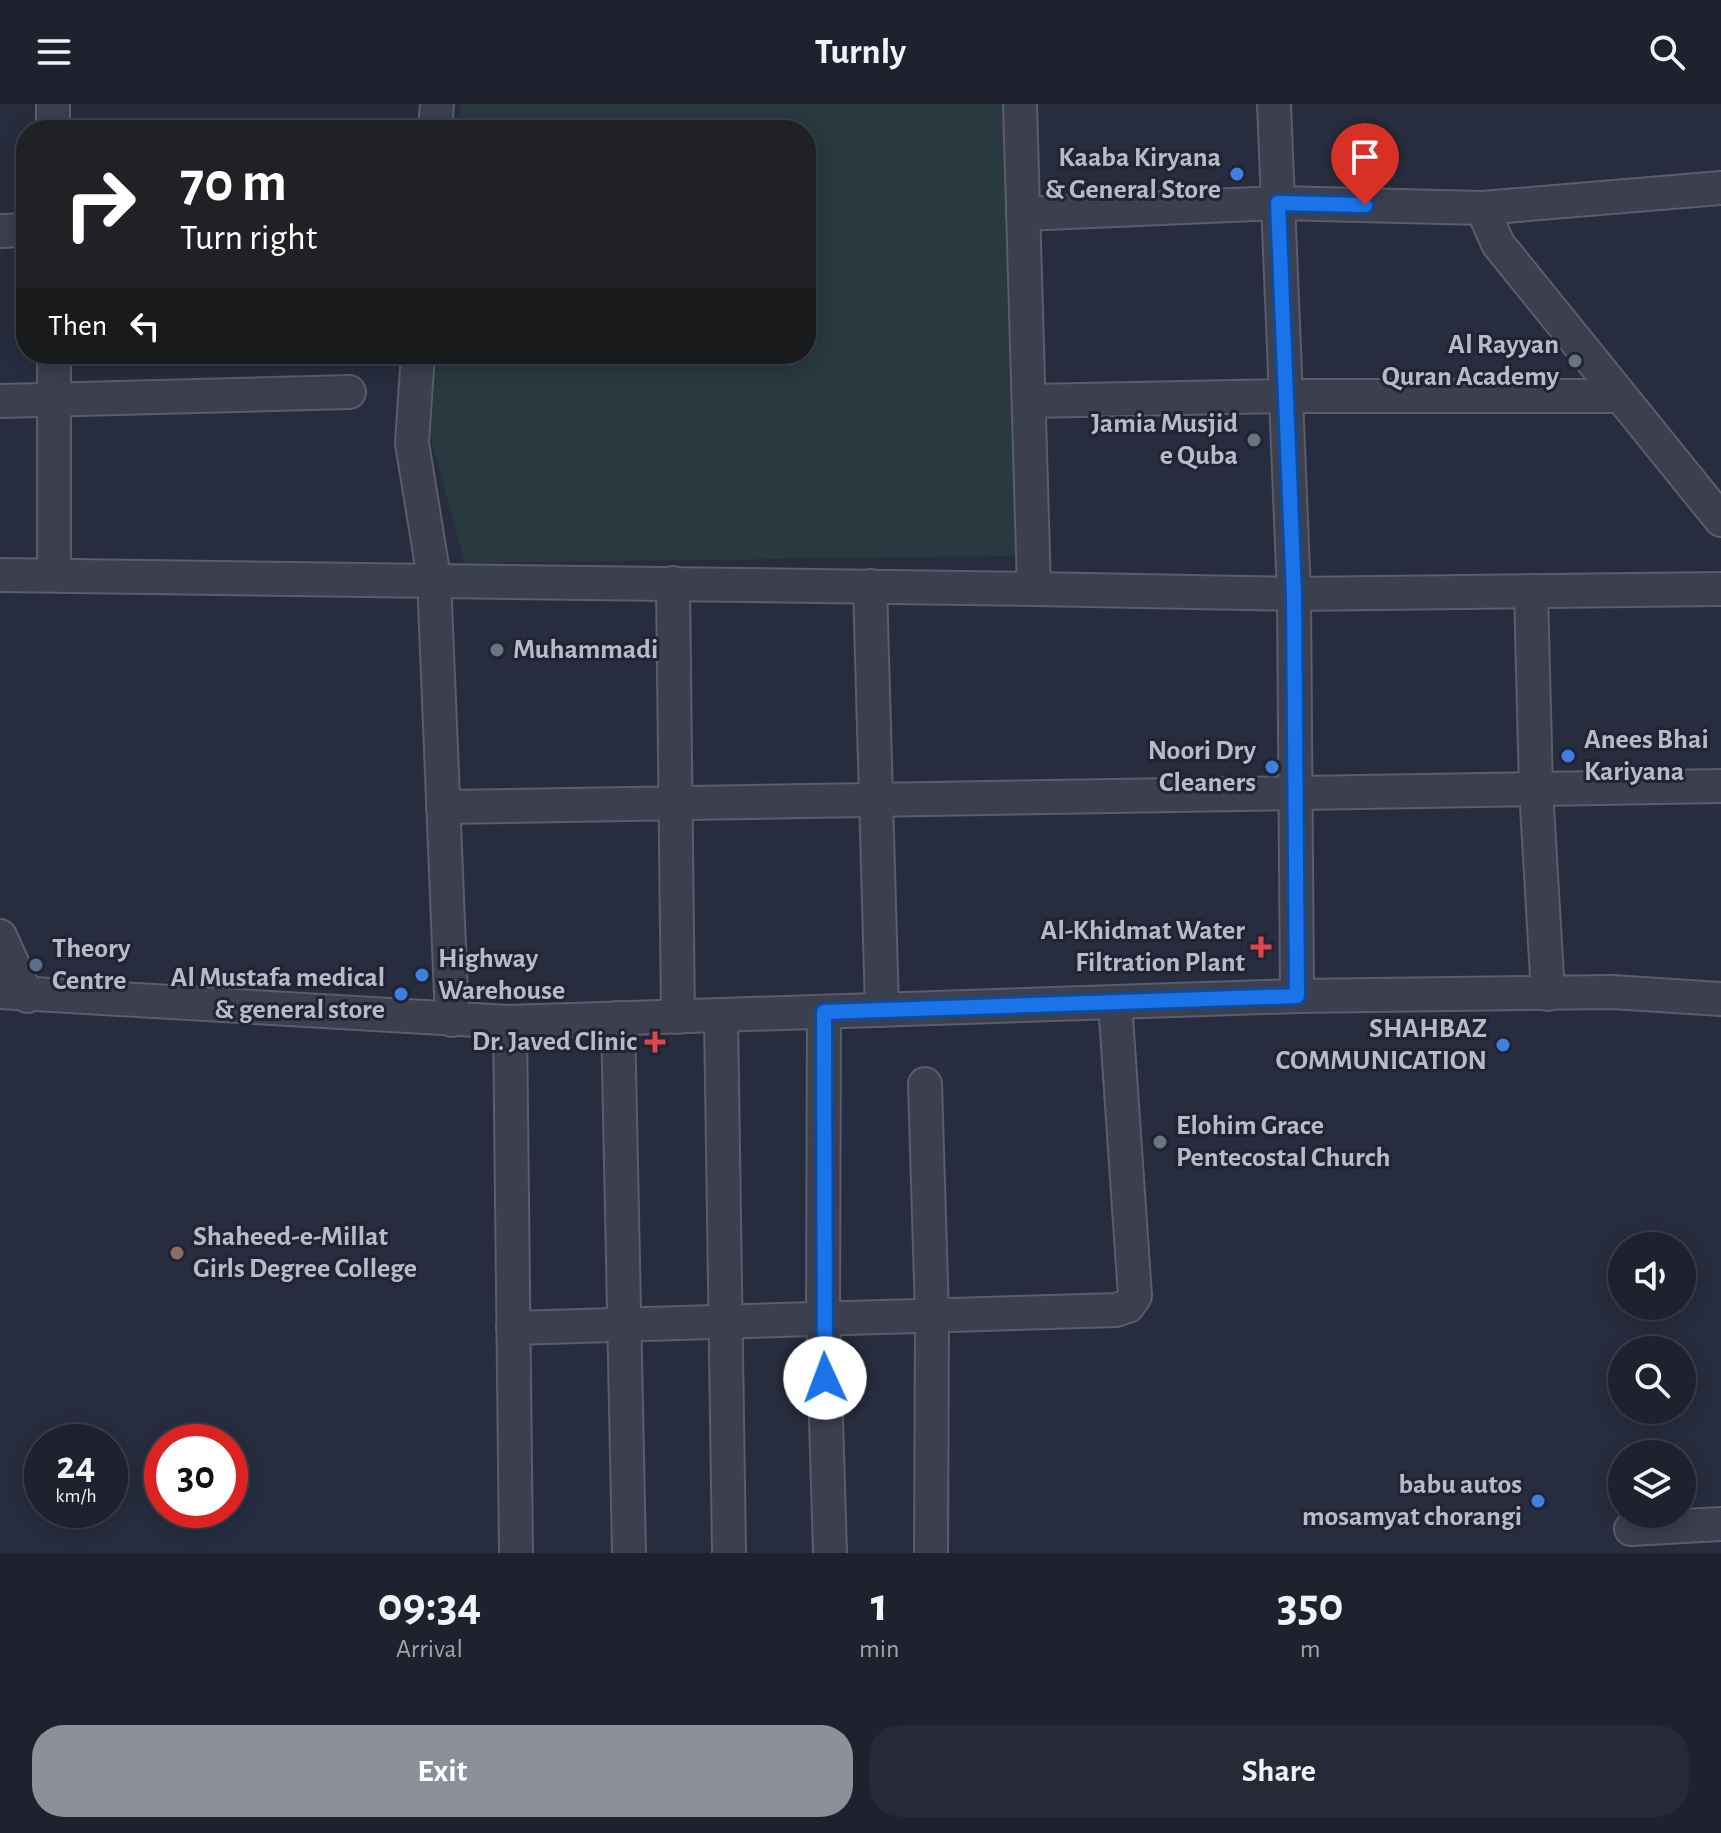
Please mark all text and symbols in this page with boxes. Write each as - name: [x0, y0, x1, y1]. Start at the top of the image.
- icon: menu: [32, 30, 76, 74]
- icon: search: [1645, 30, 1689, 74]
- text: Turnly: [815, 34, 906, 70]
- pin: [1331, 123, 1399, 205]
- icon: arrive: [1343, 135, 1387, 179]
- place label: Kaaba Kiryana & General Store: [1045, 144, 1221, 204]
- icon: right: [48, 152, 152, 256]
- text: 70 m: [180, 155, 287, 211]
- marker: Kaaba Kiryana & General Store: [1228, 165, 1246, 183]
- text: Turn right: [180, 220, 317, 256]
- icon: left: [123, 304, 167, 348]
- text: Then: [48, 311, 107, 341]
- place label: Al Rayyan Quran Academy: [1382, 331, 1559, 391]
- marker: Al Rayyan Quran Academy: [1566, 352, 1584, 370]
- place label: Jamia Musjid e Quba: [1091, 410, 1238, 470]
- marker: Jamia Musjid e Quba: [1245, 431, 1263, 449]
- place label: Muhammadi: [513, 636, 658, 664]
- marker: Muhammadi: [488, 641, 506, 659]
- place label: Anees Bhai Kariyana: [1584, 726, 1709, 786]
- place label: Noori Dry Cleaners: [1148, 737, 1256, 797]
- marker: Anees Bhai Kariyana: [1559, 747, 1577, 765]
- marker: Noori Dry Cleaners: [1263, 758, 1281, 776]
- place label: Al-Khidmat Water Filtration Plant: [1040, 917, 1246, 977]
- place label: Theory Centre: [52, 935, 131, 995]
- marker: Al-Khidmat Water Filtration Plant: [1252, 938, 1270, 956]
- place label: Highway Warehouse: [438, 945, 565, 1005]
- marker: Theory Centre: [27, 956, 45, 974]
- place label: Al Mustafa medical & general store: [171, 964, 385, 1024]
- marker: Highway Warehouse: [413, 966, 431, 984]
- marker: Al Mustafa medical & general store: [392, 985, 410, 1003]
- place label: SHAHBAZ COMMUNICATION: [1276, 1015, 1487, 1075]
- place label: Dr. Javed Clinic: [472, 1028, 637, 1056]
- marker: Dr. Javed Clinic: [644, 1031, 666, 1053]
- marker: SHAHBAZ COMMUNICATION: [1494, 1036, 1512, 1054]
- place label: Elohim Grace Pentecostal Church: [1176, 1112, 1390, 1172]
- marker: Elohim Grace Pentecostal Church: [1151, 1133, 1169, 1151]
- place label: Shaheed-e-Millat Girls Degree College: [193, 1223, 417, 1283]
- map controls: [1608, 1232, 1696, 1528]
- button: sound: [1608, 1232, 1696, 1320]
- marker: Shaheed-e-Millat Girls Degree College: [168, 1244, 186, 1262]
- position arrow: [783, 1336, 867, 1420]
- button: search: [1608, 1336, 1696, 1424]
- speed limit sign: 30: [144, 1424, 248, 1528]
- button: layers: [1608, 1440, 1696, 1528]
- text: 24: [57, 1446, 95, 1486]
- place label: babu autos mosamyat chorangi: [1302, 1471, 1522, 1531]
- text: km/h: [55, 1486, 97, 1506]
- marker: babu autos mosamyat chorangi: [1529, 1492, 1547, 1510]
- text: 09:34: [378, 1582, 482, 1630]
- text: 1: [871, 1582, 888, 1630]
- text: 350: [1277, 1582, 1343, 1630]
- text: Arrival: [396, 1636, 463, 1662]
- text: min: [859, 1636, 900, 1662]
- text: m: [1300, 1636, 1321, 1662]
- button: Exit: [32, 1725, 853, 1817]
- button: Share: [869, 1725, 1689, 1817]

